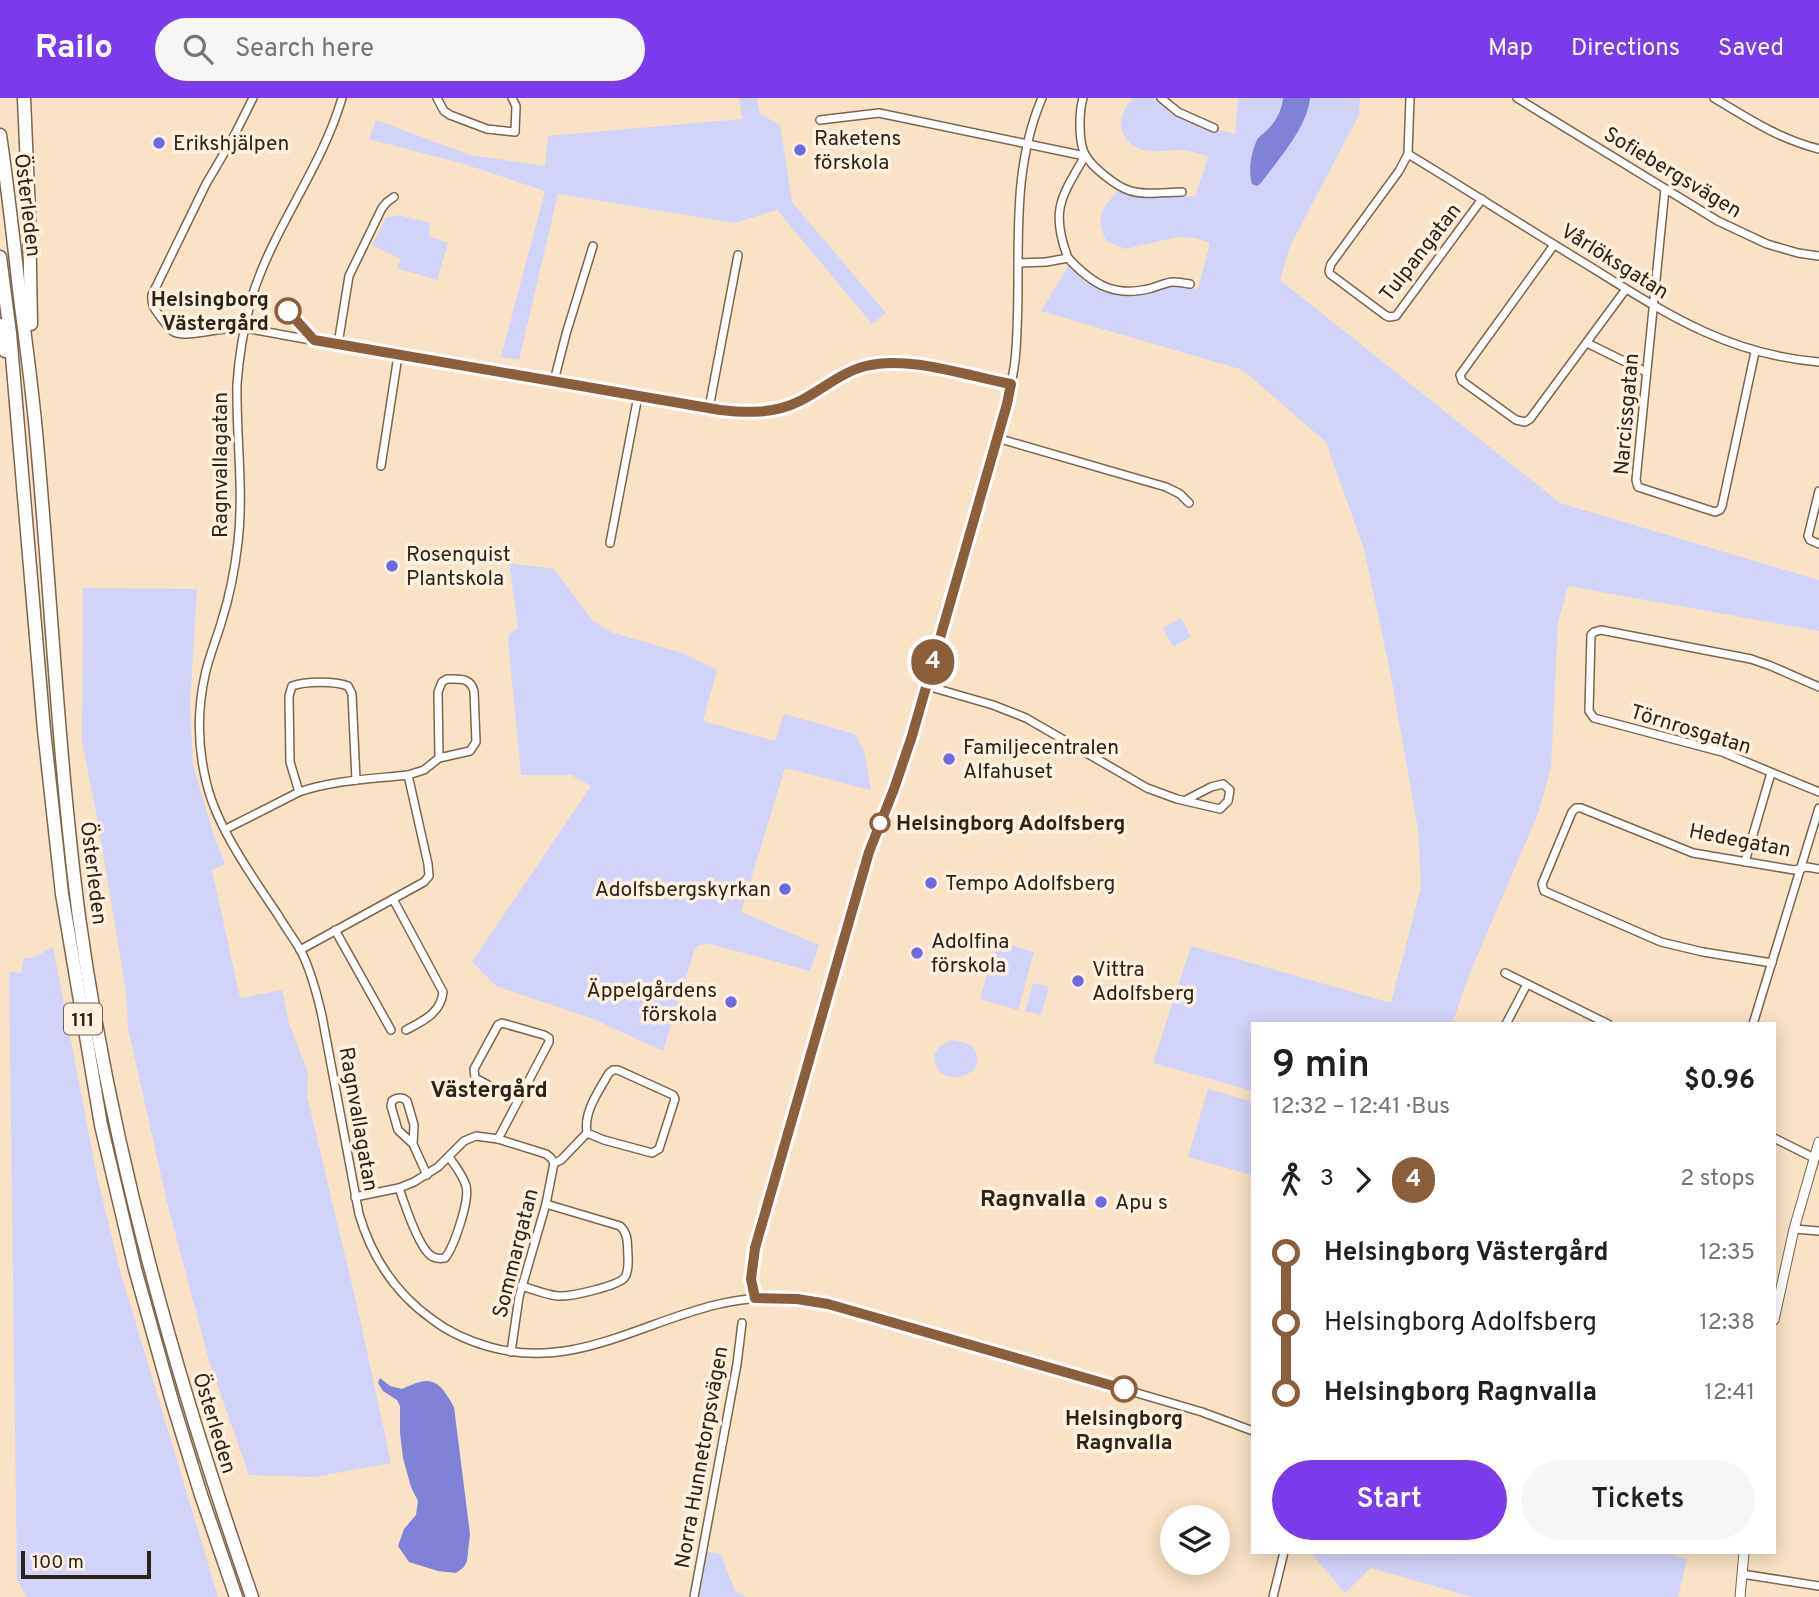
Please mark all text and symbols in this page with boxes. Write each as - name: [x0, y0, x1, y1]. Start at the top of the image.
- search box: [155, 18, 645, 81]
- text: Railo: [35, 28, 113, 70]
- icon: search: [179, 30, 217, 68]
- text: Search here: [235, 33, 374, 66]
- text: Map: [1488, 34, 1533, 64]
- text: Directions: [1571, 34, 1680, 64]
- text: Saved: [1718, 34, 1784, 64]
- street label: Sofiebergsvägen: [1598, 121, 1746, 225]
- place label: Raketens förskola: [814, 126, 901, 177]
- place label: Erikshjälpen: [173, 131, 289, 158]
- marker: Erikshjälpen: [151, 135, 167, 151]
- marker: Raketens förskola: [792, 142, 808, 158]
- street label: Österleden: [7, 152, 46, 258]
- street label: Tulpangatan: [1374, 198, 1468, 308]
- street label: Vårlöksgatan: [1555, 218, 1673, 306]
- place label: Helsingborg Västergård: [151, 287, 269, 338]
- marker: Helsingborg Västergård: [275, 298, 301, 324]
- street label: Narcissgatan: [1609, 352, 1646, 476]
- street label: Ragnvallagatan: [208, 392, 235, 538]
- place label: Rosenquist Plantskola: [406, 542, 511, 593]
- marker: Rosenquist Plantskola: [384, 558, 400, 574]
- line badge: 4: [910, 639, 956, 685]
- text: 4: [925, 647, 941, 677]
- street label: Törnrosgatan: [1627, 699, 1754, 762]
- place label: Familjecentralen Alfahuset: [963, 735, 1119, 786]
- marker: Familjecentralen Alfahuset: [941, 751, 957, 767]
- place label: Helsingborg Adolfsberg: [896, 811, 1125, 838]
- marker: Helsingborg Adolfsberg: [870, 813, 890, 833]
- street label: Hedegatan: [1686, 818, 1793, 865]
- street label: Österleden: [73, 820, 112, 926]
- place label: Tempo Adolfsberg: [945, 871, 1115, 898]
- marker: Tempo Adolfsberg: [923, 875, 939, 891]
- place label: Adolfsbergskyrkan: [595, 877, 771, 904]
- marker: Adolfsbergskyrkan: [777, 881, 793, 897]
- place label: Adolfina förskola: [931, 929, 1009, 980]
- marker: Adolfina förskola: [909, 945, 925, 961]
- place label: Vittra Adolfsberg: [1092, 957, 1195, 1008]
- marker: Vittra Adolfsberg: [1070, 973, 1086, 989]
- place label: Äppelgårdens förskola: [586, 978, 717, 1029]
- marker: Äppelgårdens förskola: [723, 994, 739, 1010]
- road number: 111: [64, 1004, 102, 1035]
- text: 9 min: [1272, 1042, 1370, 1091]
- street label: Ragnvallagatan: [332, 1045, 384, 1194]
- text: $0.96: [1684, 1065, 1755, 1098]
- district label: Västergård: [430, 1077, 548, 1106]
- text: 12:32 – 12:41 · Bus: [1272, 1093, 1450, 1122]
- icon: walk: [1272, 1161, 1310, 1199]
- icon: forward: [1344, 1161, 1382, 1199]
- text: 3: [1320, 1165, 1334, 1194]
- text: 4: [1406, 1165, 1421, 1195]
- text: 2 stops: [1680, 1165, 1755, 1194]
- street label: Sommargatan: [487, 1186, 546, 1321]
- district label: Ragnvalla: [980, 1186, 1086, 1215]
- place label: Apu s: [1115, 1190, 1168, 1217]
- marker: Apu s: [1093, 1194, 1109, 1210]
- text: Helsingborg Västergård: [1324, 1237, 1608, 1270]
- text: 12:35: [1699, 1239, 1755, 1268]
- text: Helsingborg Adolfsberg: [1324, 1307, 1597, 1340]
- text: 12:38: [1699, 1309, 1755, 1338]
- street label: Norra Hunnetorpsvägen: [670, 1344, 735, 1571]
- street label: Österleden: [185, 1370, 242, 1477]
- marker: Helsingborg Ragnvalla: [1111, 1376, 1137, 1402]
- text: Helsingborg Ragnvalla: [1324, 1377, 1597, 1410]
- text: 12:41: [1704, 1379, 1755, 1408]
- place label: Helsingborg Ragnvalla: [1065, 1406, 1183, 1457]
- button: Start: [1272, 1460, 1507, 1540]
- button: Tickets: [1521, 1460, 1755, 1540]
- map controls: [1160, 1505, 1230, 1575]
- button: layers: [1160, 1505, 1230, 1575]
- scale bar: [21, 1548, 150, 1580]
- text: 100 m: [32, 1551, 84, 1575]

